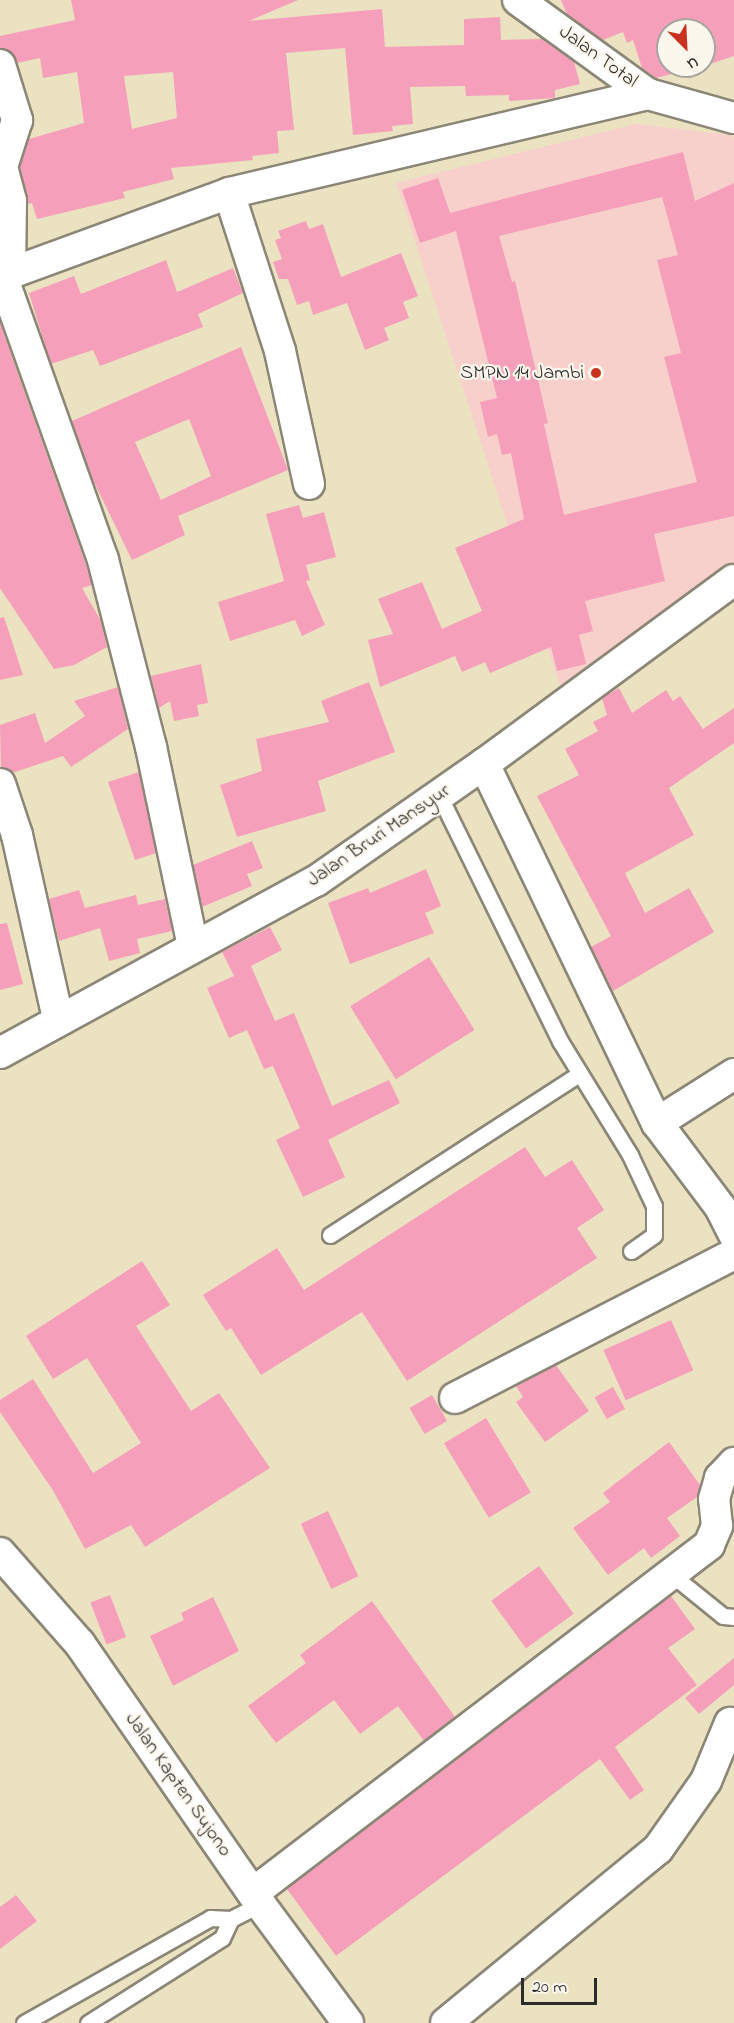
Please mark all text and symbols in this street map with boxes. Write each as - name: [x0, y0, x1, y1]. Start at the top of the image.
- north arrow: [656, 18, 716, 78]
- street label: Jalan Total: [554, 20, 642, 94]
- text: U: [683, 50, 702, 76]
- place label: SMPN 14 Jambi: [460, 361, 584, 385]
- marker: SMPN 14 Jambi: [589, 366, 603, 380]
- street label: Jalan Bruri Mansyur: [303, 779, 455, 893]
- street label: Jalan Kapten Sujono: [119, 1708, 237, 1862]
- scale bar: [524, 1966, 600, 2004]
- text: 20 m: [532, 1975, 567, 2001]

